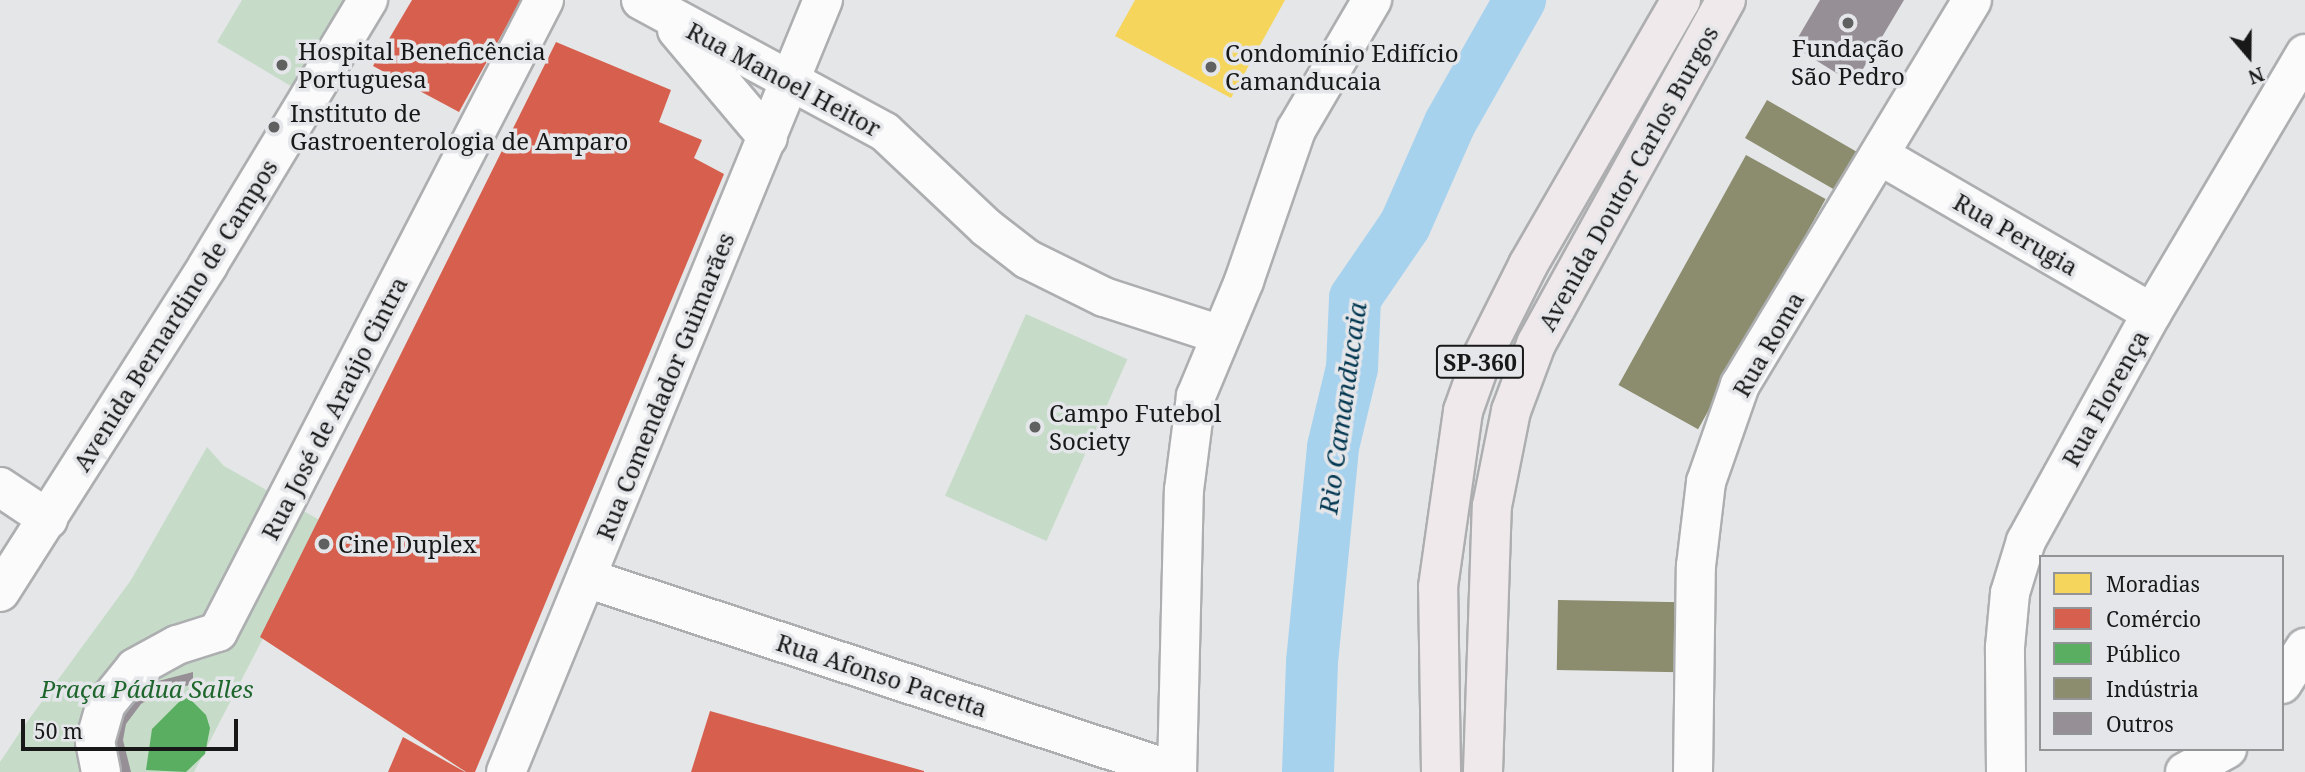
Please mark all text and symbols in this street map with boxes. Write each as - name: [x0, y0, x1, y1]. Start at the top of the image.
- marker: Fundação São Pedro: [1840, 15, 1856, 31]
- street label: Rua Manoel Heitor: [682, 16, 886, 142]
- street label: Avenida Doutor Carlos Burgos: [1532, 21, 1724, 335]
- north arrow: [2214, 21, 2284, 91]
- place label: Fundação São Pedro: [1791, 34, 1905, 90]
- place label: Hospital Beneficência Portuguesa: [298, 37, 546, 93]
- place label: Condomínio Edifício Camanducaia: [1225, 39, 1458, 95]
- marker: Hospital Beneficência Portuguesa: [272, 55, 292, 75]
- marker: Condomínio Edifício Camanducaia: [1203, 59, 1219, 75]
- text: N: [2245, 61, 2268, 91]
- place label: Instituto de Gastroenterologia de Amparo: [290, 99, 628, 155]
- marker: Instituto de Gastroenterologia de Amparo: [264, 117, 284, 137]
- street label: Avenida Bernardino de Campos: [67, 154, 283, 476]
- street label: Rua Perugia: [1949, 187, 2083, 281]
- street label: Rua Comendador Guimarães: [590, 228, 740, 544]
- street label: Rua José de Araújo Cintra: [255, 272, 413, 544]
- street label: Rua Roma: [1726, 286, 1810, 402]
- water label: Rio Camanducaia: [1313, 300, 1373, 516]
- street label: Rua Florença: [2056, 325, 2154, 471]
- road number: SP-360: [1434, 342, 1526, 382]
- place label: Campo Futebol Society: [1049, 399, 1221, 455]
- marker: Campo Futebol Society: [1027, 419, 1043, 435]
- place label: Cine Duplex: [338, 530, 477, 558]
- marker: Cine Duplex: [316, 536, 332, 552]
- legend: [2039, 555, 2284, 751]
- text: Moradias: [2106, 570, 2200, 598]
- text: Comércio: [2106, 605, 2201, 633]
- street label: Rua Afonso Pacetta: [773, 627, 991, 723]
- text: Público: [2106, 640, 2181, 668]
- park label: Praça Pádua Salles: [40, 675, 254, 703]
- text: Indústria: [2106, 675, 2199, 703]
- scale bar: [24, 706, 242, 750]
- text: Outros: [2106, 710, 2174, 738]
- text: 50 m: [34, 717, 83, 745]

